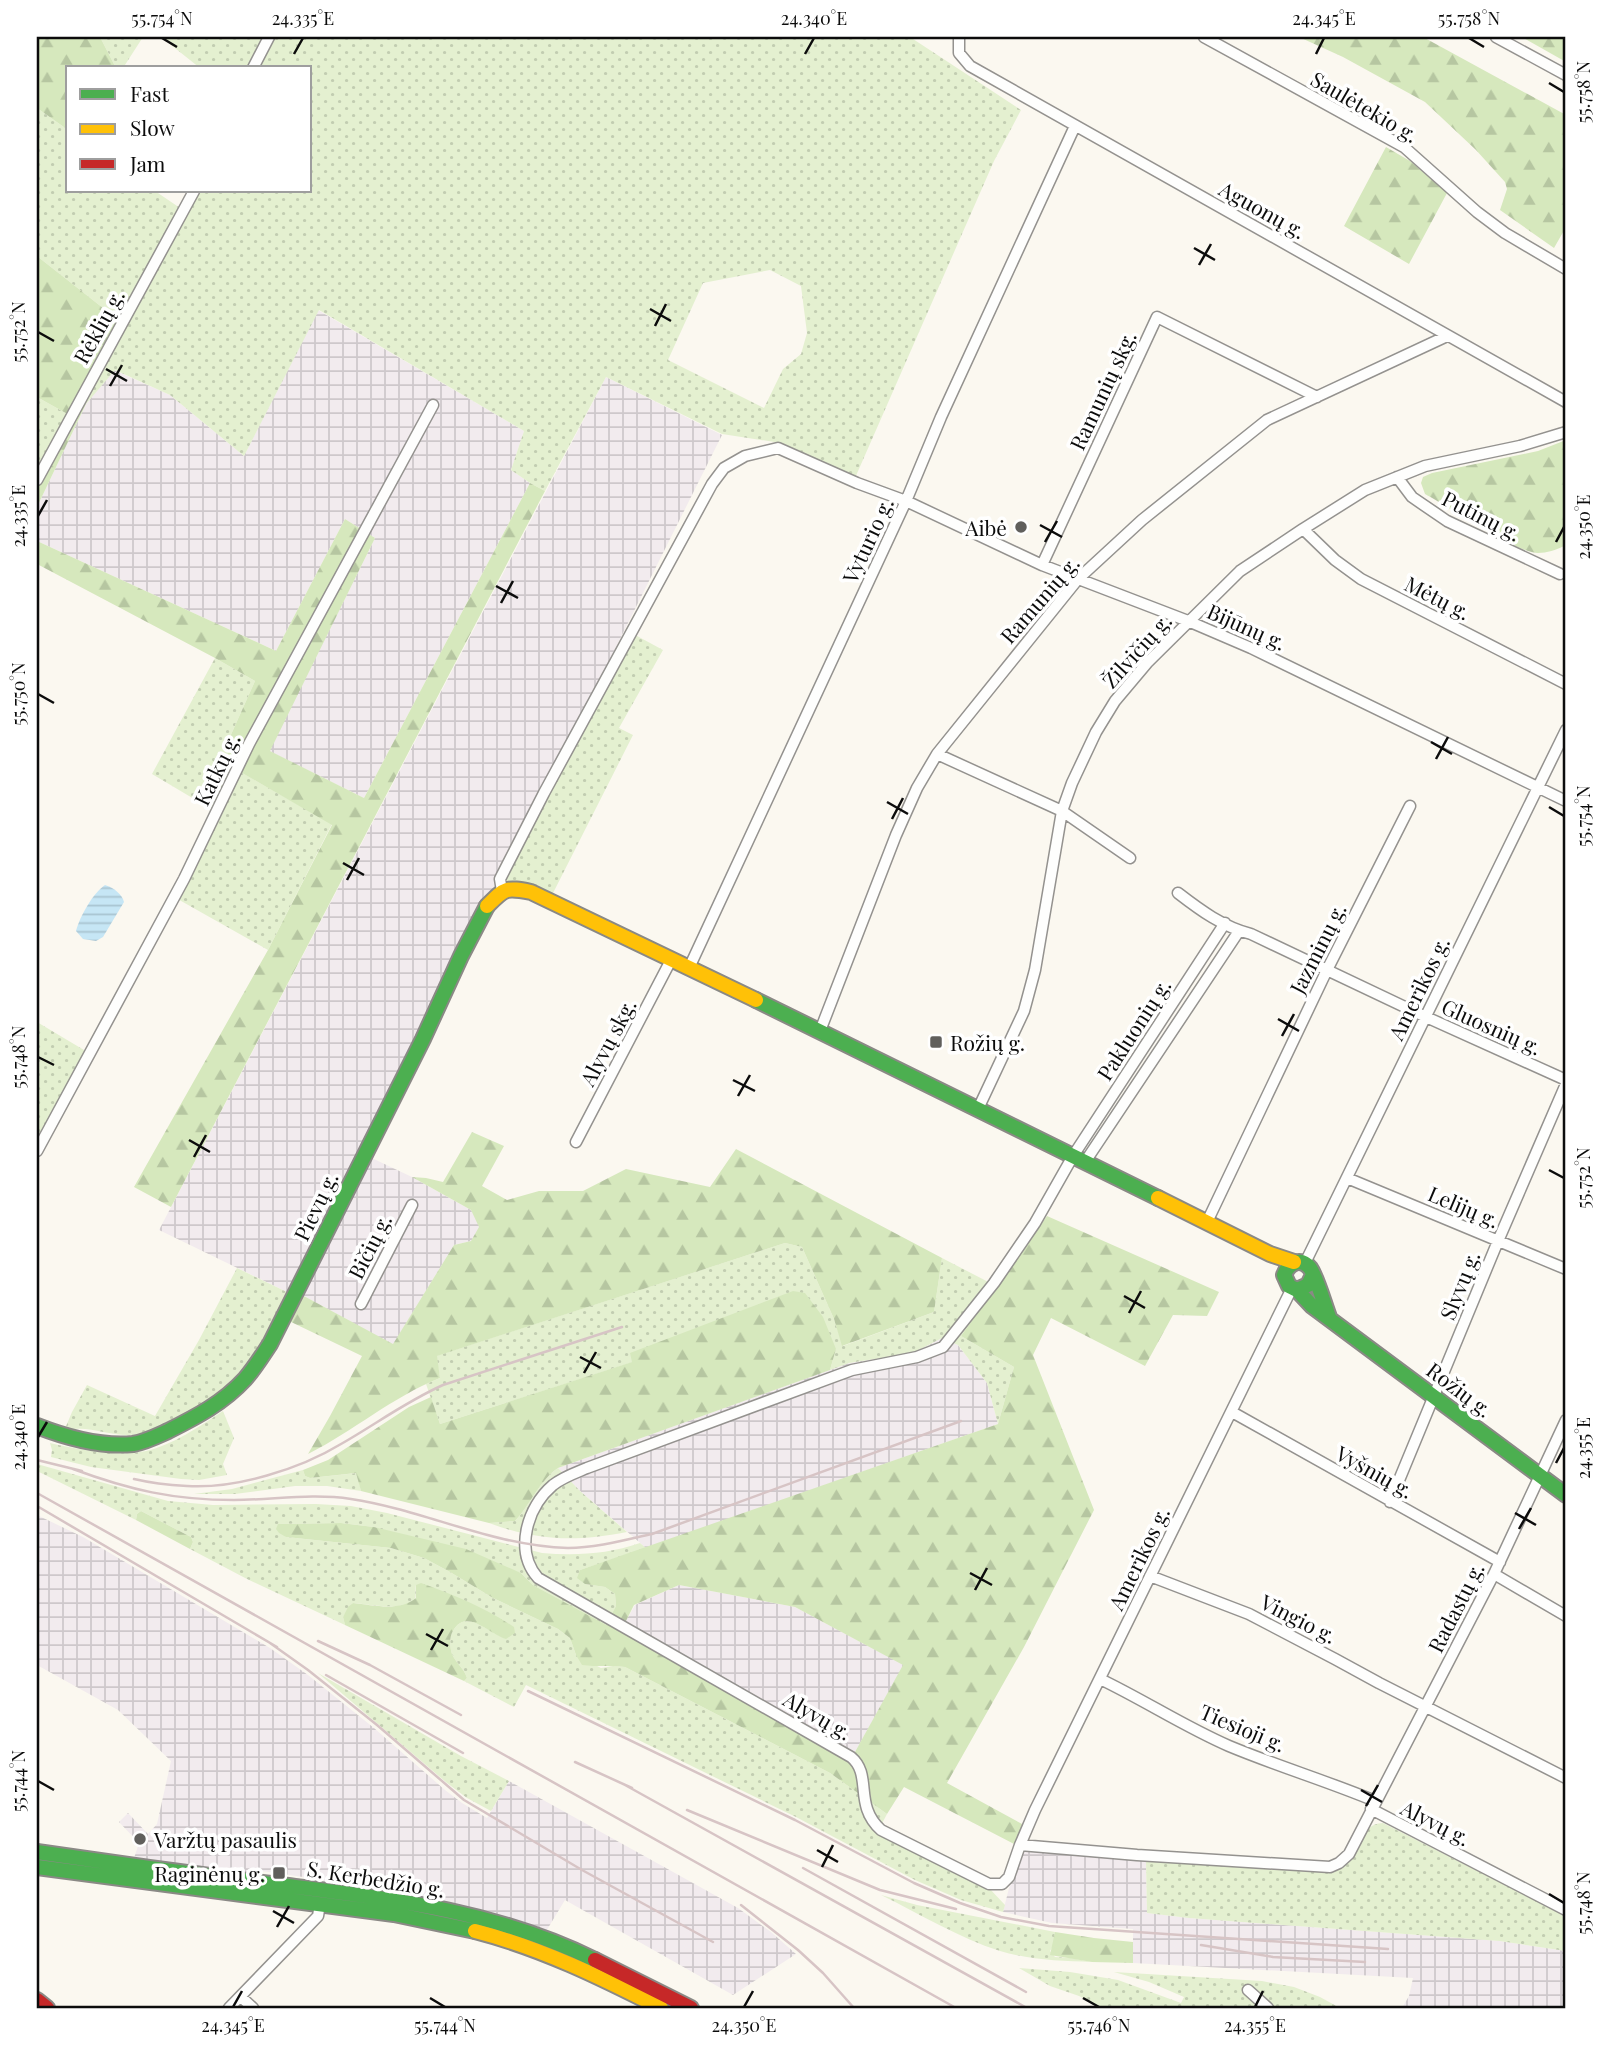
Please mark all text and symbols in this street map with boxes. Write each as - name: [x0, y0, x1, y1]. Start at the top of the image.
- text: 55.754°N: [131, 6, 193, 30]
- text: 24.335°E: [272, 6, 334, 30]
- text: 24.340°E: [781, 6, 847, 30]
- text: 24.345°E: [1292, 6, 1356, 30]
- text: 55.758°N: [1438, 6, 1500, 30]
- text: 55.758°N: [1571, 61, 1595, 123]
- street label: Saulėtekio g.: [1306, 64, 1424, 148]
- legend: [66, 66, 312, 192]
- text: Fast: [130, 79, 169, 107]
- text: Slow: [130, 113, 175, 141]
- text: Jam: [129, 149, 166, 177]
- street label: Aguonų g.: [1214, 173, 1311, 244]
- street label: Rėklių g.: [66, 284, 130, 368]
- text: 55.752°N: [6, 301, 30, 363]
- street label: Ramunių skg.: [1062, 326, 1142, 454]
- street label: Putinų g.: [1438, 483, 1526, 547]
- text: 24.335°E: [6, 485, 30, 547]
- street label: Vyturio g.: [835, 493, 899, 588]
- text: 24.350°E: [1571, 495, 1595, 559]
- place label: Aibė: [964, 513, 1007, 541]
- marker: Aibė: [1013, 519, 1029, 535]
- street label: Ramunių g.: [993, 549, 1085, 649]
- street label: Mėtų g.: [1401, 569, 1475, 625]
- street label: Bijūnų g.: [1203, 596, 1291, 656]
- street label: Žilvičių g.: [1095, 607, 1177, 693]
- text: 55.750°N: [6, 662, 30, 726]
- street label: Katkų g.: [187, 728, 245, 810]
- text: 55.754°N: [1571, 785, 1595, 847]
- street label: Jazminų g.: [1282, 898, 1352, 999]
- street label: Amerikos g.: [1381, 932, 1455, 1045]
- street label: Pakluonių g.: [1090, 973, 1176, 1085]
- street label: Gluosnių g.: [1438, 992, 1546, 1060]
- street label: Alyvų skg.: [572, 994, 642, 1091]
- text: 55.748°N: [6, 1025, 30, 1089]
- place label: Rožių g.: [950, 1028, 1025, 1056]
- marker: Rožių g.: [928, 1034, 944, 1050]
- text: 55.752°N: [1571, 1147, 1595, 1209]
- street label: Pievų g.: [286, 1167, 344, 1245]
- street label: Lelijų g.: [1424, 1179, 1504, 1233]
- street label: Bičių g.: [341, 1209, 397, 1283]
- street label: Slyvų g.: [1433, 1246, 1485, 1324]
- street label: Rožių g.: [1422, 1355, 1498, 1423]
- text: 24.340°E: [6, 1404, 30, 1470]
- text: 24.355°E: [1571, 1417, 1595, 1479]
- street label: Vyšnių g.: [1330, 1438, 1419, 1504]
- street label: Amerikos g.: [1101, 1502, 1175, 1615]
- street label: Radastų g.: [1420, 1557, 1490, 1657]
- street label: Vingio g.: [1255, 1587, 1342, 1649]
- street label: Alyvų g.: [778, 1684, 857, 1746]
- street label: Tiesioji g.: [1196, 1696, 1290, 1758]
- text: 55.744°N: [6, 1750, 30, 1812]
- street label: Alyvų g.: [1396, 1792, 1475, 1851]
- place label: Varžtų pasaulis: [153, 1825, 297, 1853]
- marker: Varžtų pasaulis: [132, 1831, 148, 1847]
- street label: S. Kerbedžio g.: [305, 1853, 447, 1903]
- place label: Raginėnų g.: [154, 1859, 265, 1887]
- marker: Raginėnų g.: [271, 1865, 287, 1881]
- text: 55.748°N: [1571, 1871, 1595, 1935]
- text: 24.345°E: [201, 2013, 265, 2037]
- text: 55.744°N: [414, 2013, 476, 2037]
- text: 24.350°E: [712, 2013, 776, 2037]
- text: 55.746°N: [1068, 2013, 1131, 2037]
- text: 24.355°E: [1224, 2013, 1286, 2037]

